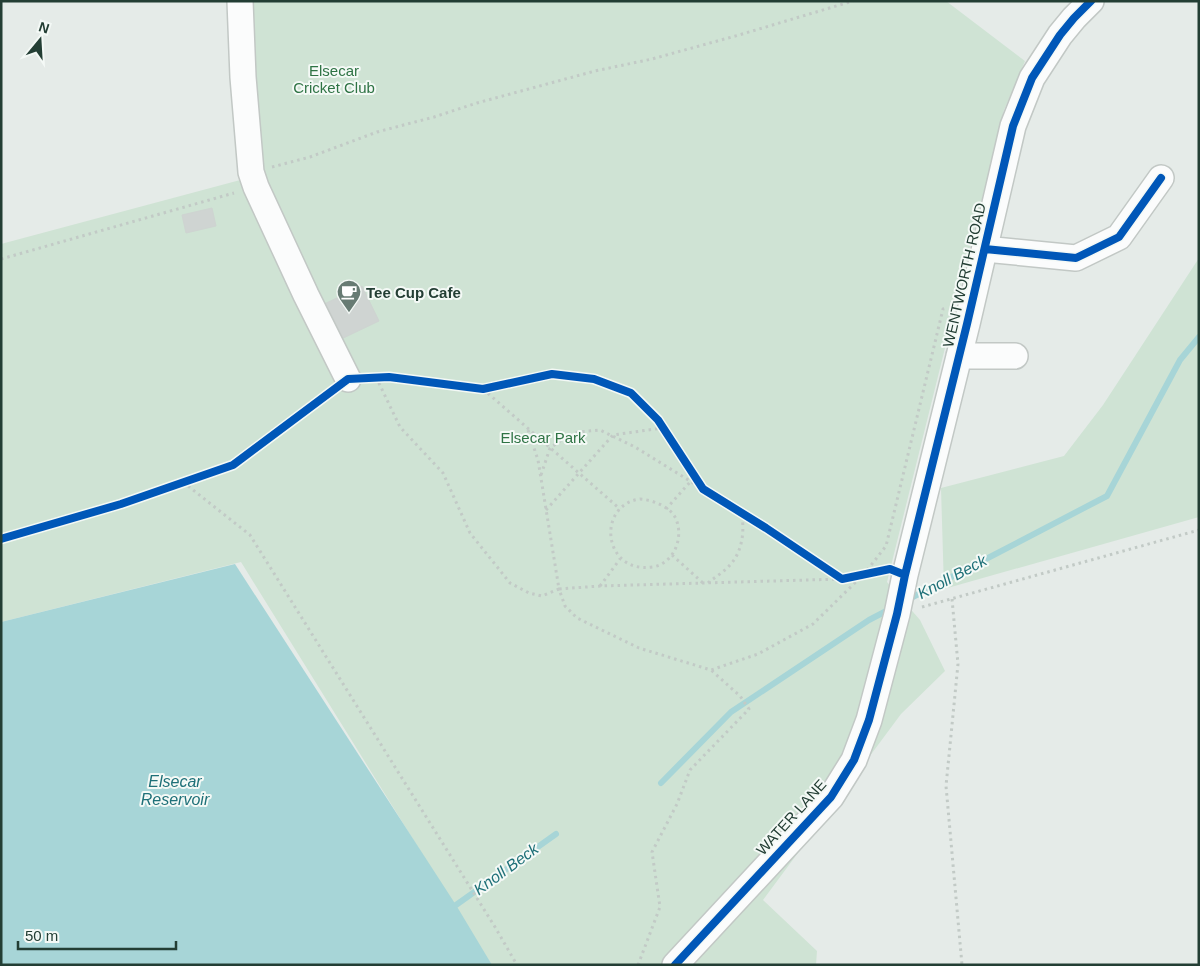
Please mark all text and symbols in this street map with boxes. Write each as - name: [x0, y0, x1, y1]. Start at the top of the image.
- north arrow: [15, 15, 65, 65]
- text: N: [37, 18, 51, 37]
- park label: Elsecar Cricket Club: [293, 62, 375, 96]
- street label: WENTWORTH ROAD: [939, 201, 989, 349]
- cafe icon: Tee Cup Cafe: [336, 279, 362, 313]
- place label: Tee Cup Cafe: [366, 284, 461, 301]
- park label: Elsecar Park: [500, 429, 586, 446]
- water label: Knoll Beck: [915, 551, 990, 602]
- water label: Elsecar Reservoir: [141, 773, 210, 808]
- street label: WATER LANE: [753, 776, 829, 858]
- water label: Knoll Beck: [470, 839, 542, 898]
- scale bar: [18, 918, 175, 950]
- text: 50 m: [25, 927, 58, 944]

